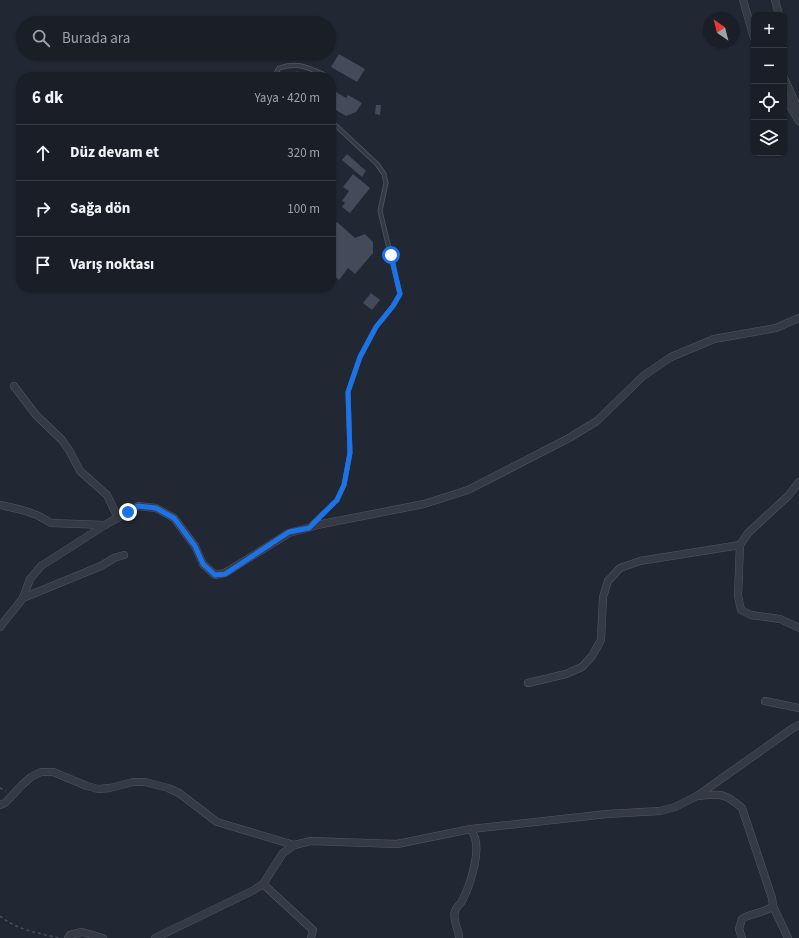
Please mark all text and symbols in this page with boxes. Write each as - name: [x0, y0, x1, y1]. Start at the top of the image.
- north arrow: [703, 12, 739, 48]
- map controls: [751, 12, 787, 156]
- button: +: [751, 12, 787, 48]
- search box: [16, 16, 336, 60]
- icon: search: [30, 27, 52, 49]
- text: Burada ara: [62, 28, 130, 49]
- button: −: [751, 48, 787, 84]
- button: locate: [751, 84, 787, 120]
- text: 6 dk: [32, 86, 63, 110]
- text: Yaya · 420 m: [255, 89, 320, 107]
- button: layers: [751, 120, 787, 156]
- icon: ahead: [32, 142, 54, 164]
- text: Düz devam et: [70, 142, 159, 163]
- text: 320 m: [287, 144, 320, 162]
- icon: right: [32, 198, 54, 220]
- text: Sağa dön: [70, 198, 130, 219]
- text: 100 m: [287, 200, 320, 218]
- route start: [382, 246, 400, 264]
- icon: arrive: [32, 254, 54, 276]
- text: Varış noktası: [70, 254, 154, 275]
- route end: [119, 503, 137, 521]

